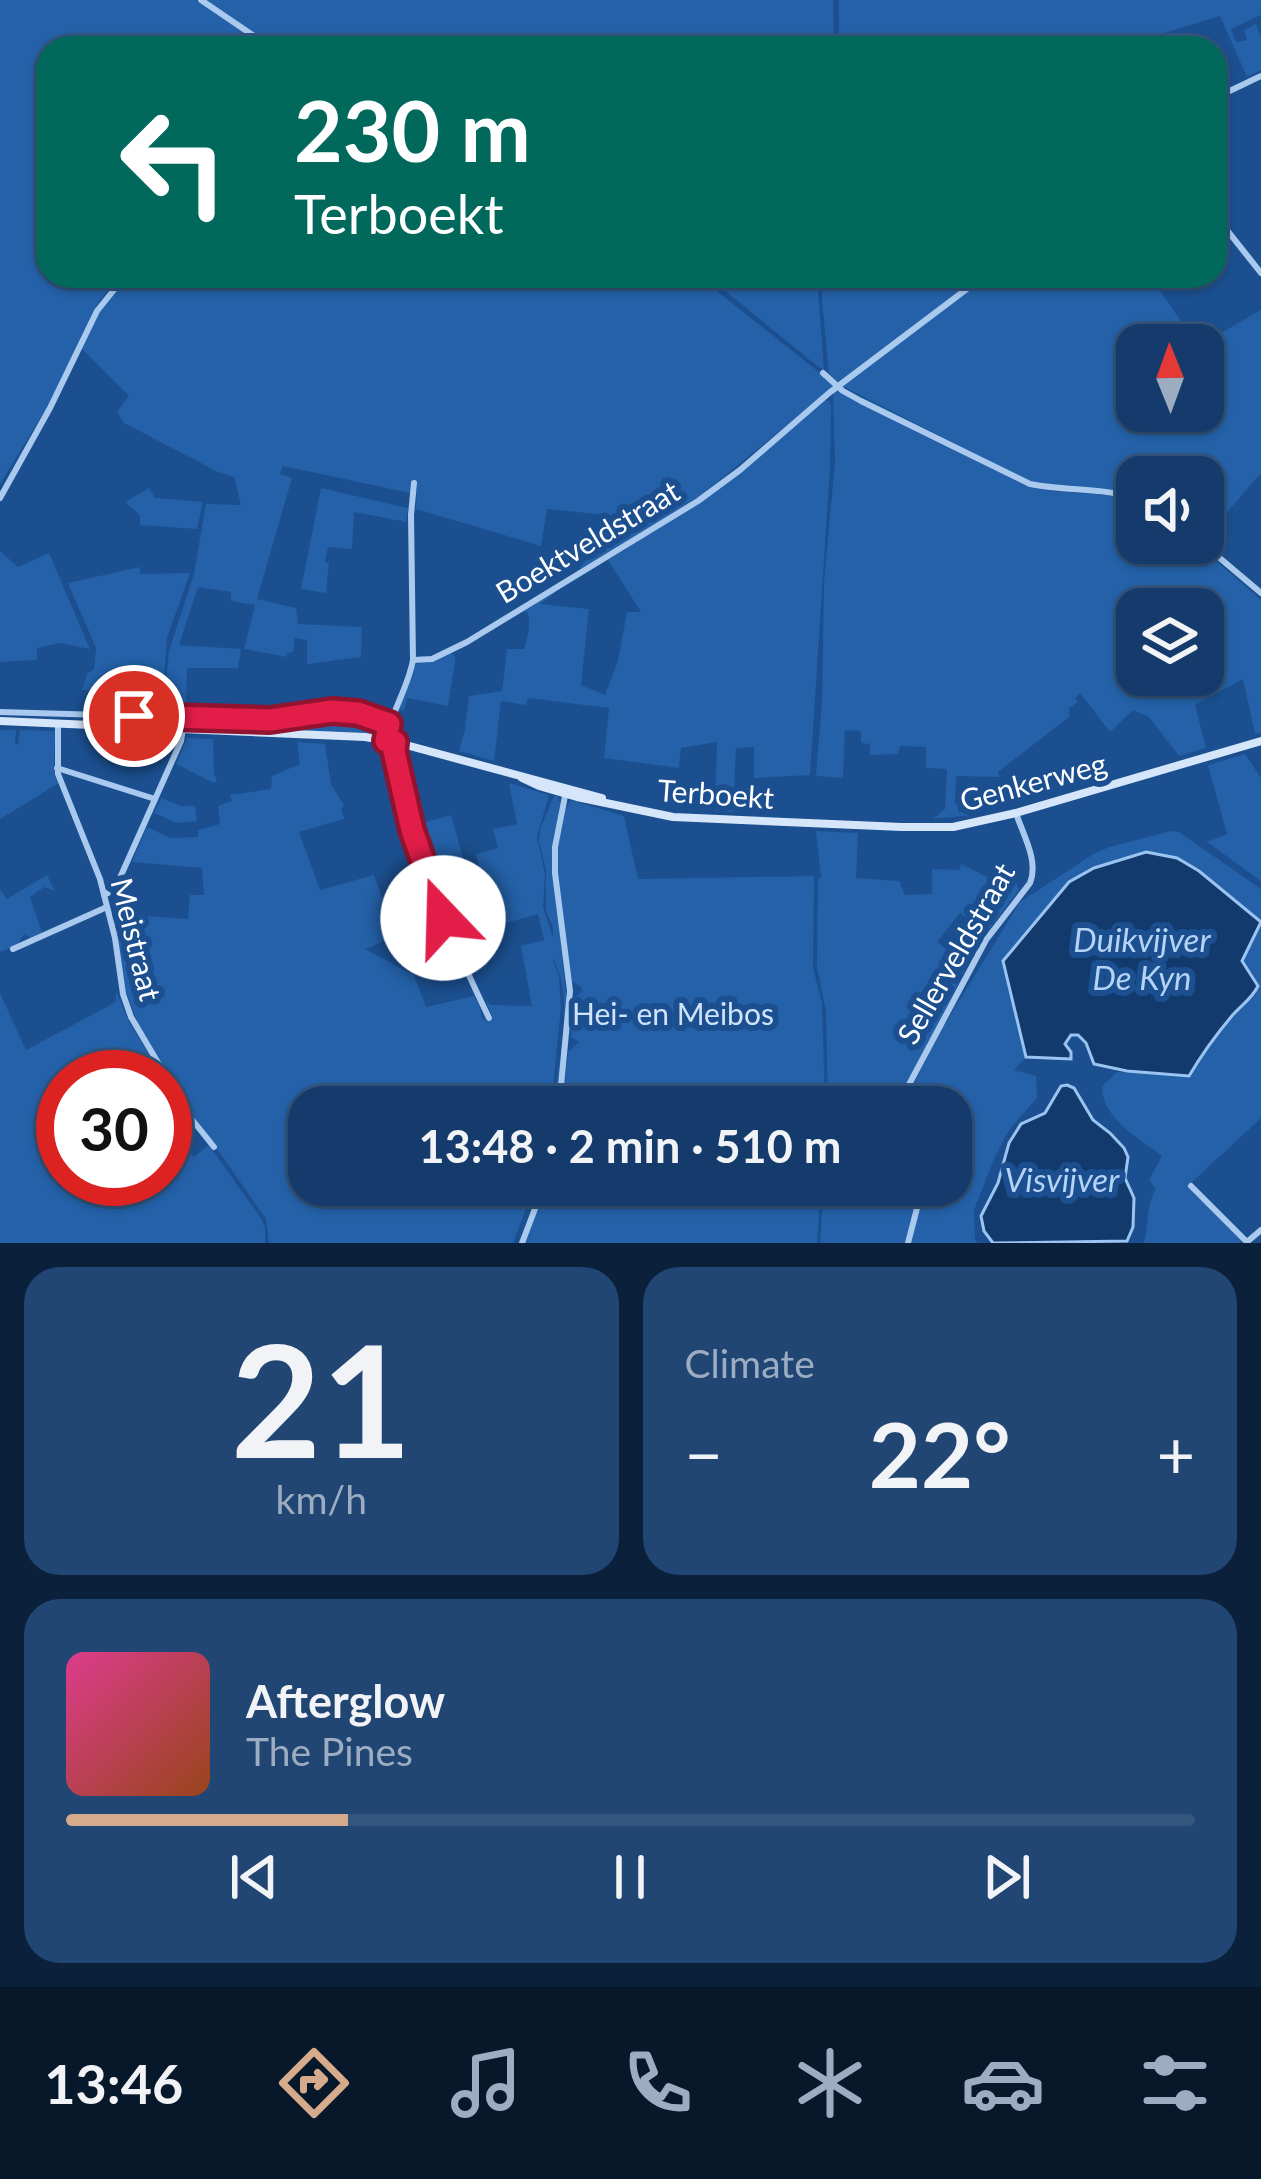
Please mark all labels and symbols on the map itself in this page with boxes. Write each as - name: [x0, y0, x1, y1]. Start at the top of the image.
- north arrow: [1116, 324, 1224, 432]
- street label: Boektveldstraat: [489, 472, 685, 610]
- pin: [83, 665, 185, 767]
- street label: Genkerweg: [956, 744, 1110, 818]
- street label: Terboekt: [657, 771, 776, 815]
- position arrow: [380, 855, 506, 981]
- street label: Sellerveldstraat: [889, 856, 1021, 1050]
- street label: Meistraat: [104, 874, 170, 1004]
- water label: Duikvijver De Kyn: [1073, 919, 1211, 997]
- park label: Hei- en Meibos: [572, 995, 774, 1031]
- speed limit sign: 30: [36, 1050, 192, 1206]
- water label: Visvijver: [1005, 1159, 1120, 1199]

